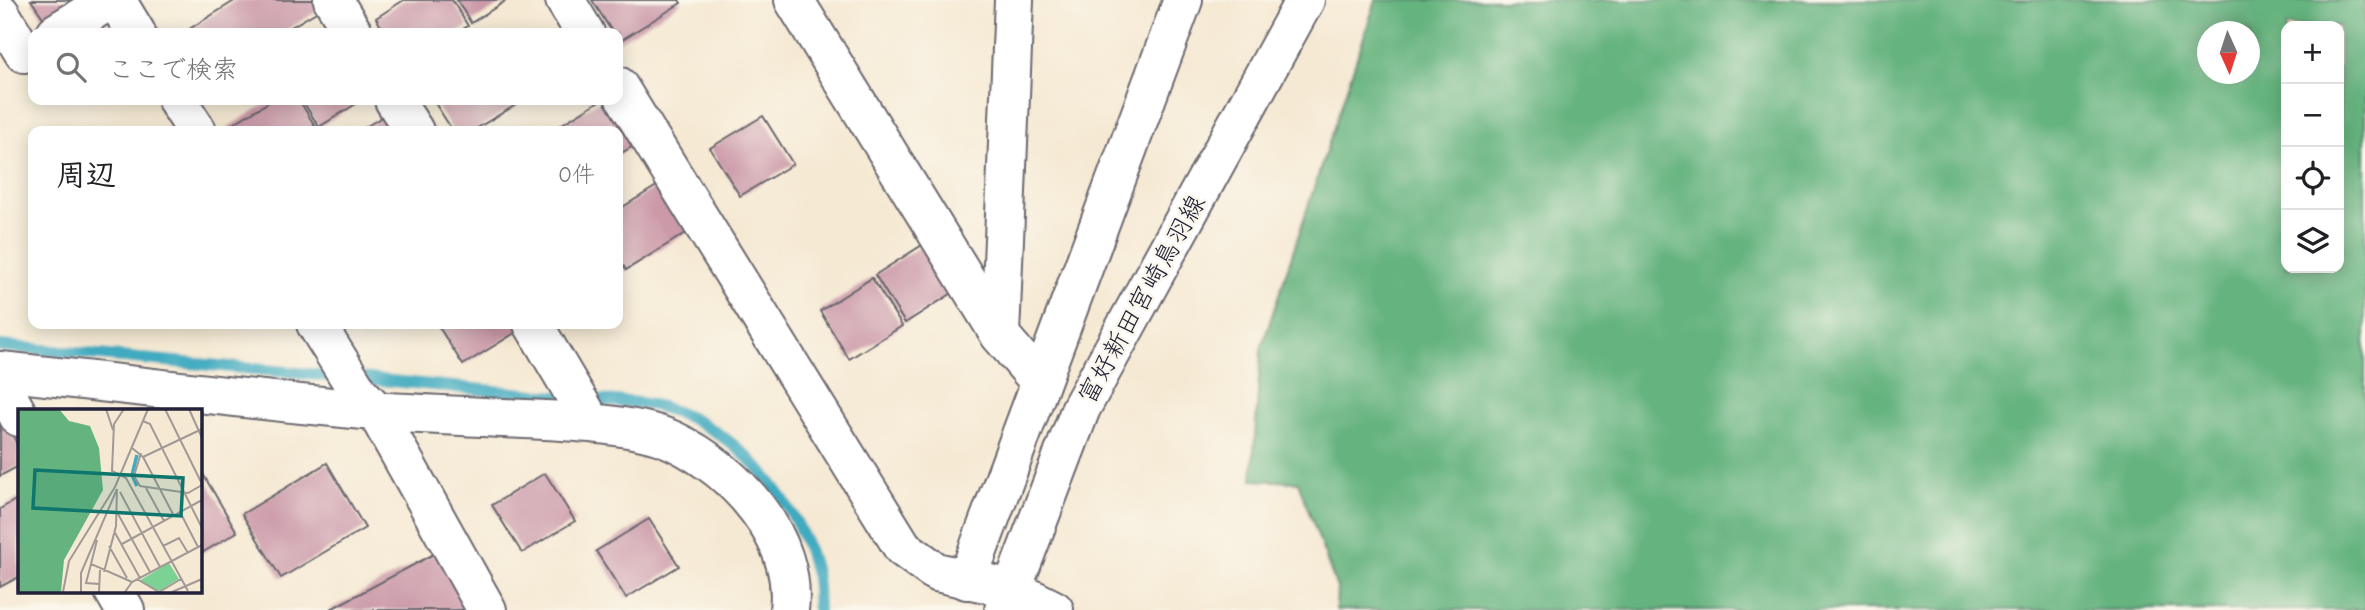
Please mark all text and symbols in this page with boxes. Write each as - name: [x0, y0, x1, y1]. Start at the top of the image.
- north arrow: [2197, 21, 2260, 84]
- map controls: [2281, 21, 2344, 273]
- button: +: [2281, 21, 2344, 84]
- search box: [28, 28, 623, 105]
- icon: search: [52, 48, 90, 86]
- text: ここで検索: [108, 55, 238, 85]
- button: −: [2281, 84, 2344, 147]
- button: locate: [2281, 147, 2344, 210]
- text: 周辺: [56, 158, 116, 193]
- text: 0件: [558, 161, 595, 188]
- street label: 富好新田宮崎鳥羽線: [1072, 190, 1212, 409]
- button: layers: [2281, 210, 2344, 273]
- inset map: [18, 409, 201, 592]

